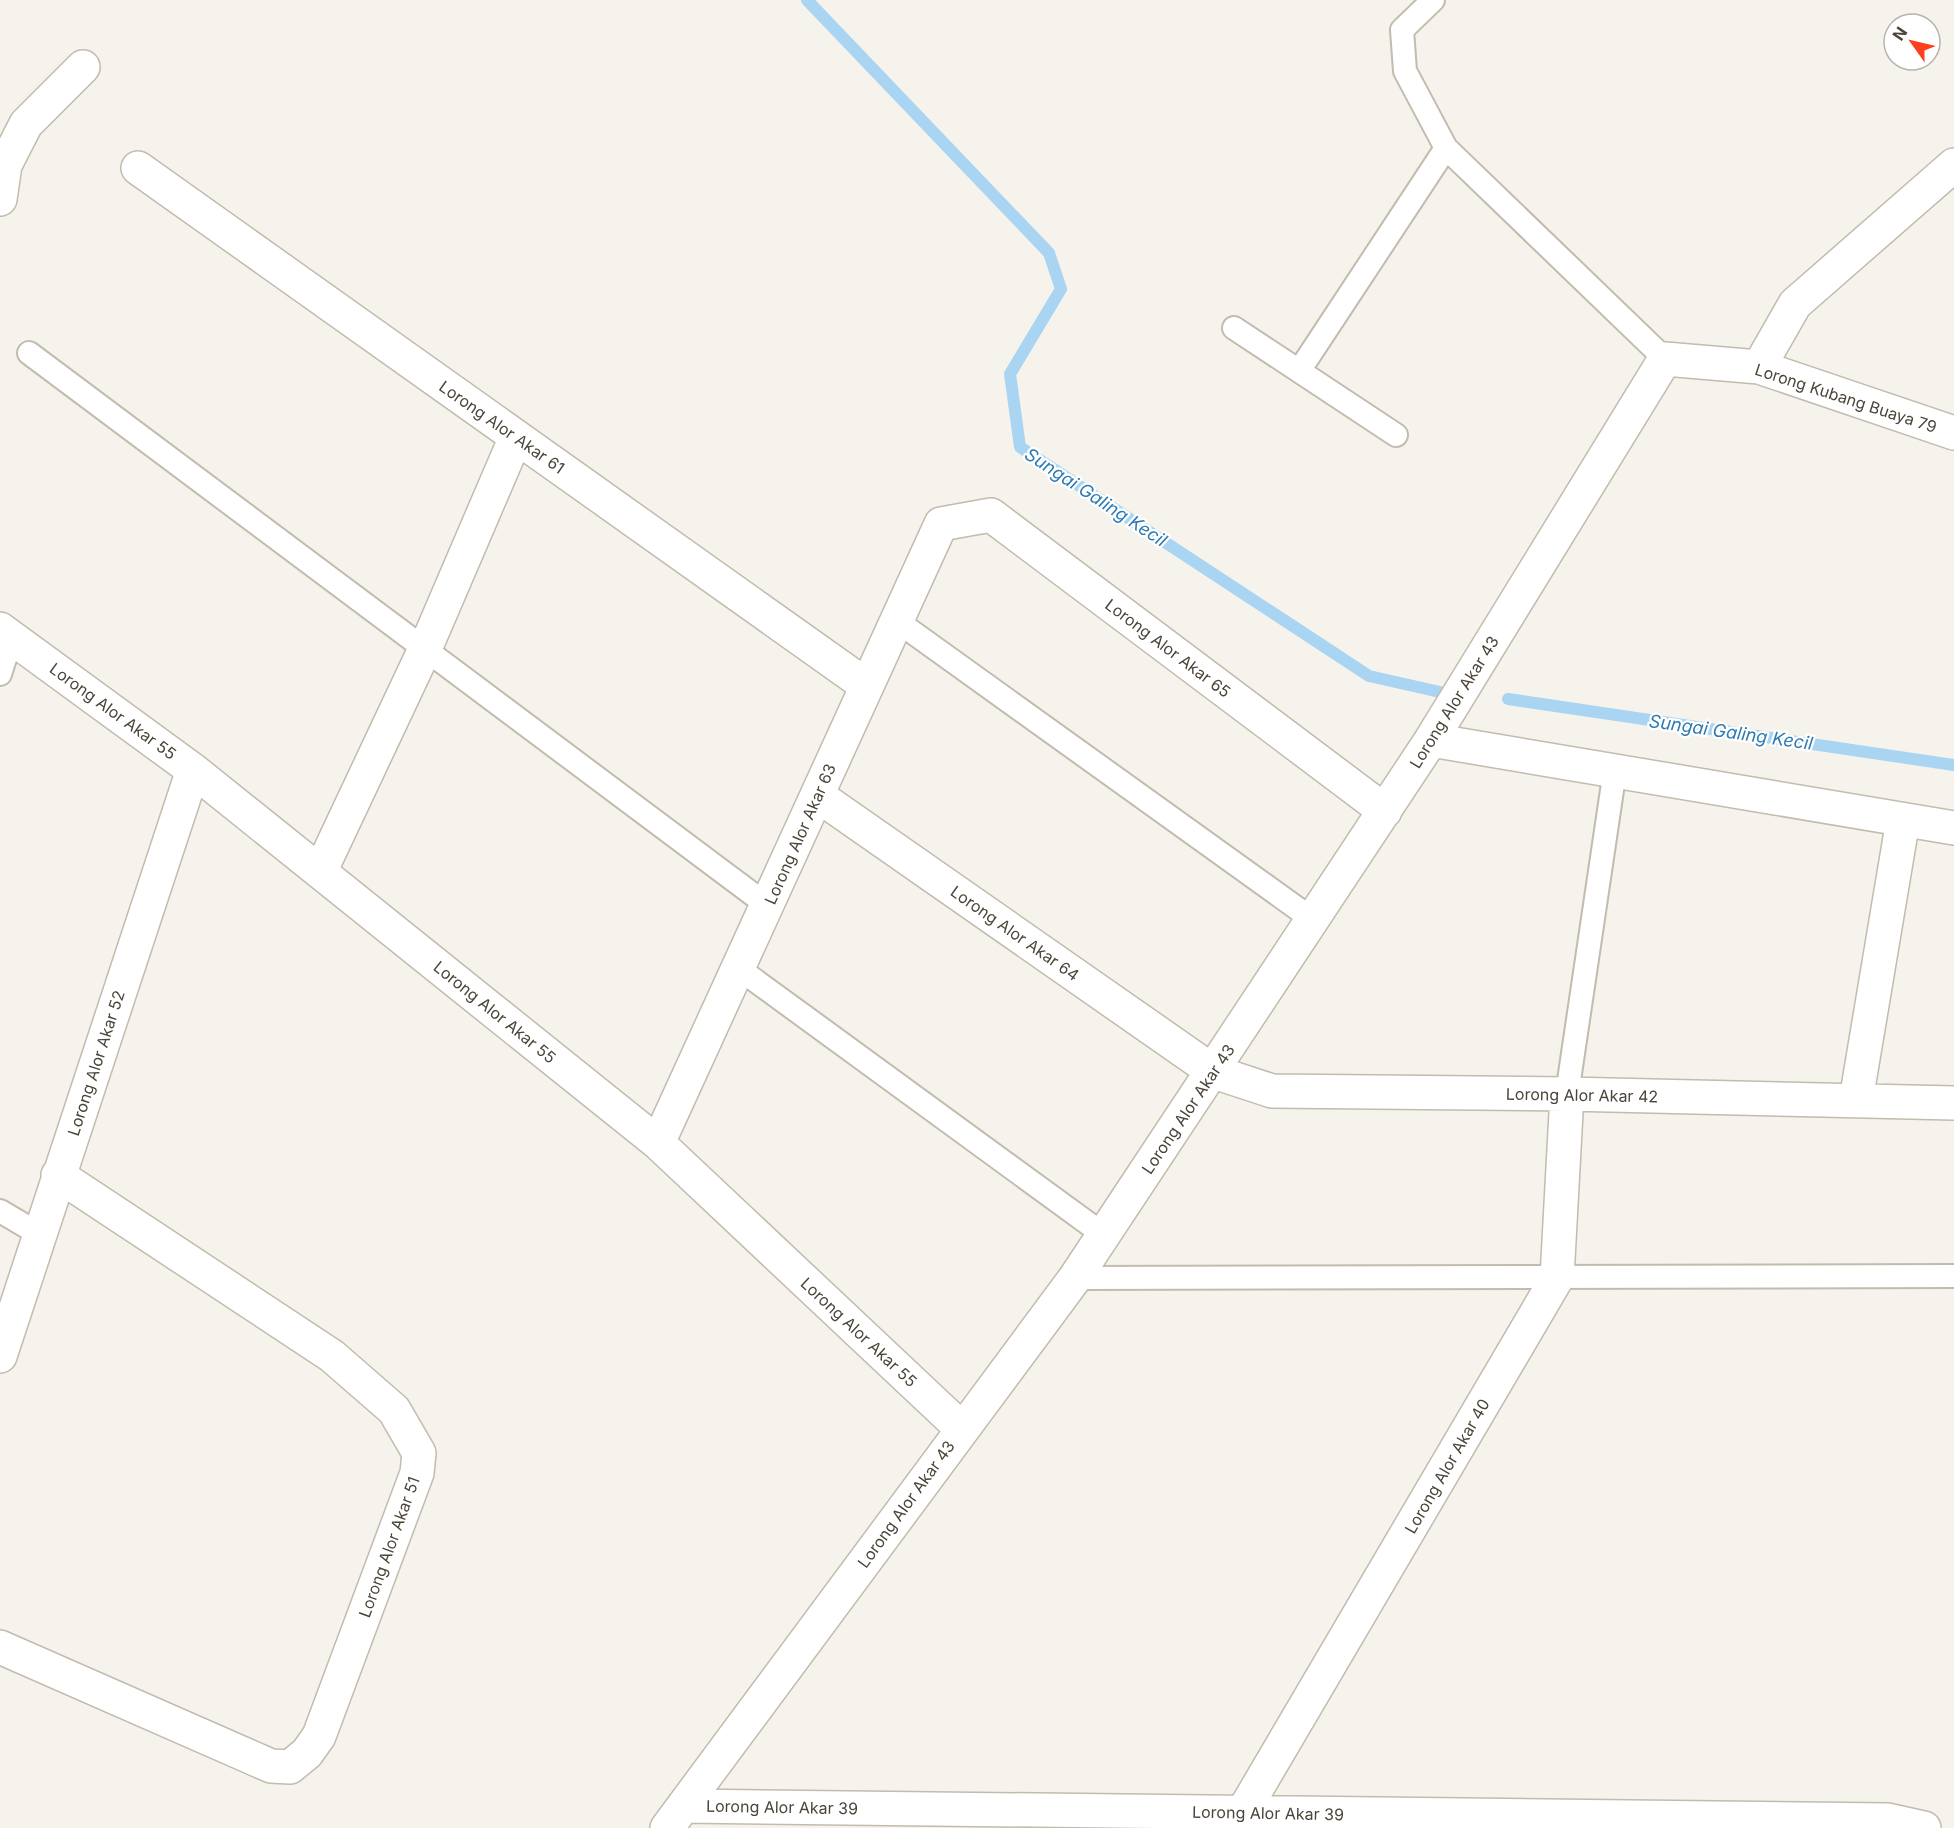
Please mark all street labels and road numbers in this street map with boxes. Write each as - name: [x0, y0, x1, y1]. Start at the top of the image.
- street label: Lorong Kubang Buaya 79: [1753, 359, 1939, 437]
- street label: Lorong Alor Akar 61: [435, 376, 569, 478]
- street label: Lorong Alor Akar 65: [1101, 594, 1235, 702]
- street label: Lorong Alor Akar 43: [1405, 632, 1503, 772]
- street label: Lorong Alor Akar 55: [46, 658, 180, 764]
- street label: Lorong Alor Akar 63: [760, 761, 840, 907]
- street label: Lorong Alor Akar 64: [947, 881, 1083, 985]
- street label: Lorong Alor Akar 55: [430, 957, 560, 1067]
- street label: Lorong Alor Akar 52: [63, 988, 129, 1138]
- street label: Lorong Alor Akar 43: [1137, 1040, 1239, 1178]
- street label: Lorong Alor Akar 42: [1506, 1084, 1658, 1106]
- street label: Lorong Alor Akar 55: [797, 1273, 921, 1391]
- street label: Lorong Alor Akar 40: [1400, 1395, 1494, 1537]
- street label: Lorong Alor Akar 43: [853, 1436, 959, 1572]
- street label: Lorong Alor Akar 51: [354, 1474, 424, 1620]
- street label: Lorong Alor Akar 39: [706, 1796, 858, 1818]
- street label: Lorong Alor Akar 39: [1192, 1802, 1344, 1824]

